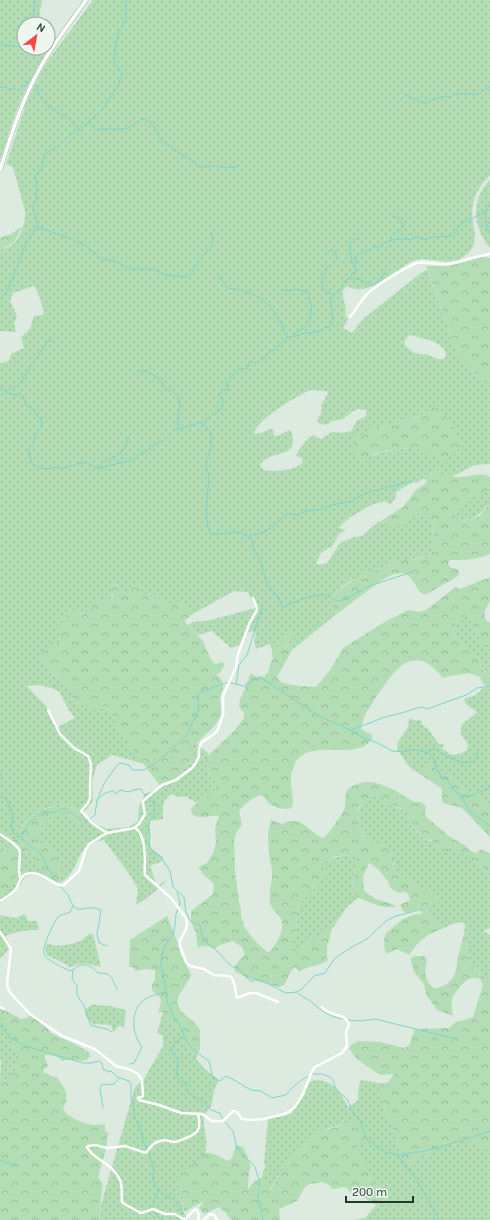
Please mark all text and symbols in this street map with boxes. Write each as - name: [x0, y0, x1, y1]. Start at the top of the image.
- north arrow: [16, 16, 56, 56]
- text: N: [34, 20, 48, 35]
- scale bar: [346, 1178, 413, 1204]
- text: 200 m: [352, 1185, 387, 1199]

